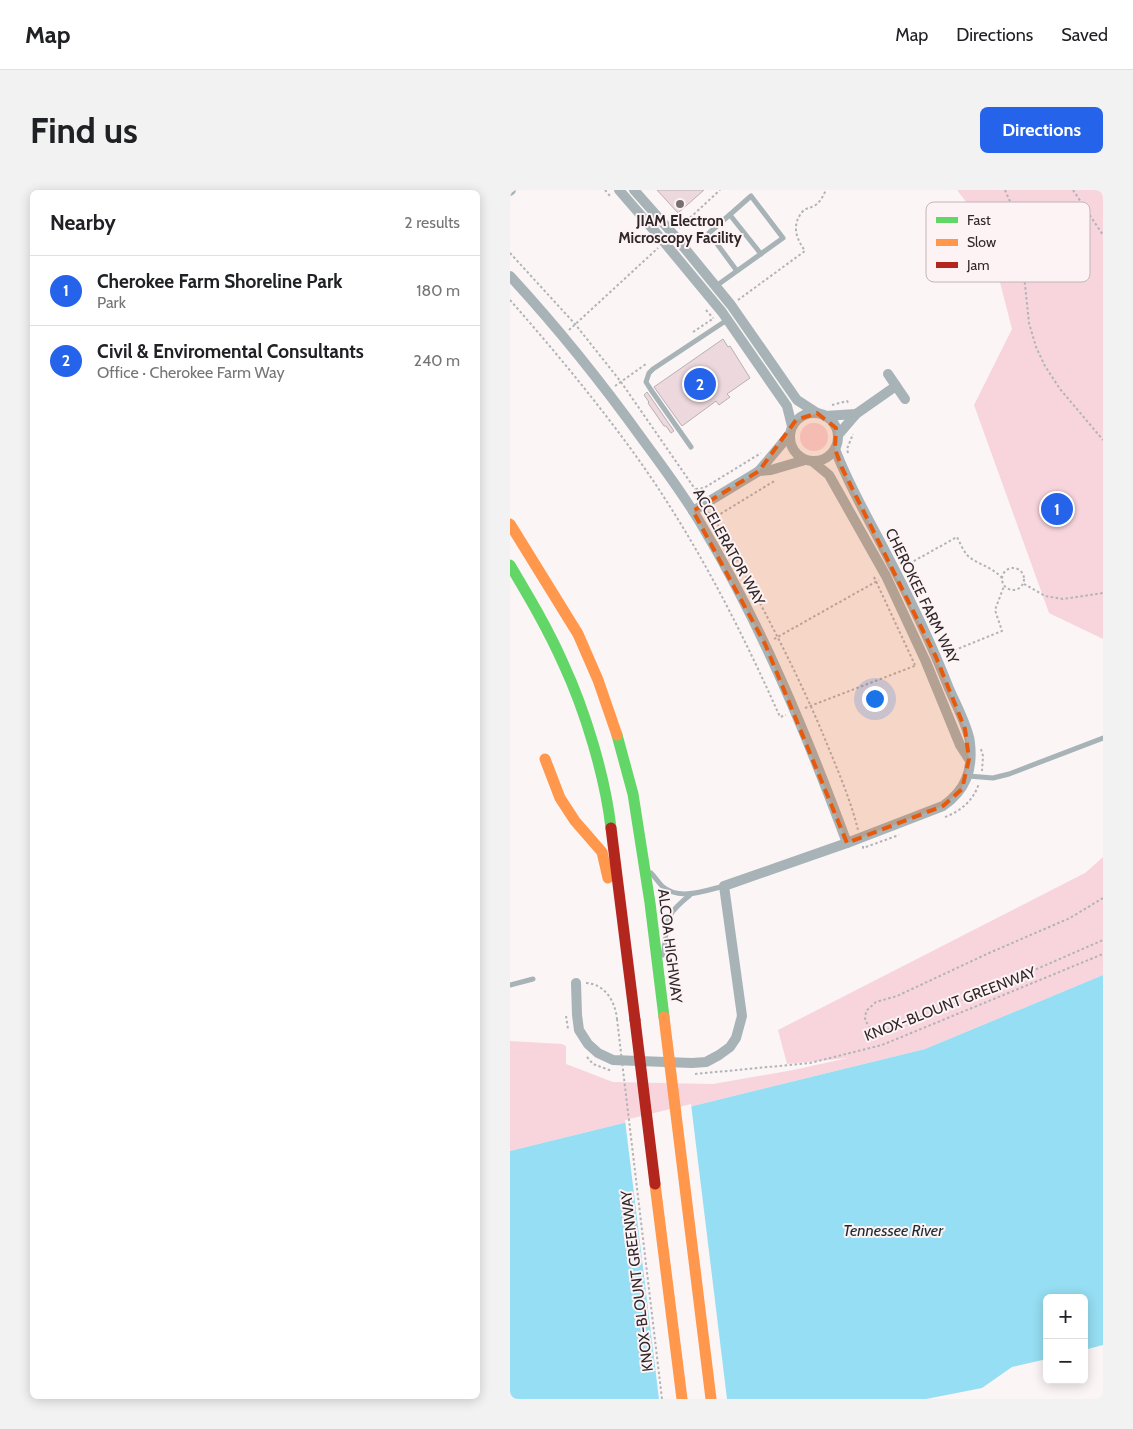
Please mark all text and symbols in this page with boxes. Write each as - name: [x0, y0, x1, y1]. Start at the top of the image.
- text: Map: [25, 20, 71, 49]
- text: Map: [895, 24, 928, 46]
- text: Directions: [956, 24, 1033, 46]
- text: Saved: [1061, 24, 1108, 46]
- button: Directions: [980, 107, 1103, 153]
- text: Find us: [30, 109, 138, 152]
- marker: JIAM Electron Microscopy Facility: [674, 198, 686, 210]
- legend: [926, 202, 1090, 282]
- text: Nearby: [50, 210, 116, 235]
- text: Fast: [967, 211, 991, 229]
- place label: JIAM Electron Microscopy Facility: [618, 212, 743, 247]
- text: 2 results: [404, 213, 460, 232]
- text: Slow: [967, 233, 996, 251]
- text: Jam: [966, 256, 989, 274]
- text: Cherokee Farm Shoreline Park: [97, 270, 342, 293]
- text: 1: [63, 281, 69, 300]
- text: 180 m: [416, 281, 460, 300]
- text: Park: [97, 293, 126, 312]
- text: Civil & Enviromental Consultants: [97, 340, 364, 363]
- text: 2: [62, 351, 70, 370]
- text: 240 m: [414, 351, 460, 370]
- text: Office · Cherokee Farm Way: [97, 363, 285, 382]
- pin: 2: [684, 365, 716, 403]
- street label: ACCELERATOR WAY: [689, 485, 769, 609]
- pin: 1: [1041, 490, 1073, 528]
- street label: CHEROKEE FARM WAY: [881, 525, 963, 667]
- your location: [862, 686, 888, 712]
- street label: ALCOA HIGHWAY: [654, 888, 686, 1005]
- street label: KNOX-BLOUNT GREENWAY: [862, 963, 1039, 1045]
- street label: KNOX-BLOUNT GREENWAY: [617, 1189, 657, 1373]
- water label: Tennessee River: [843, 1221, 944, 1240]
- map controls: [1043, 1294, 1088, 1384]
- button: +: [1043, 1294, 1088, 1339]
- button: −: [1043, 1339, 1088, 1384]

